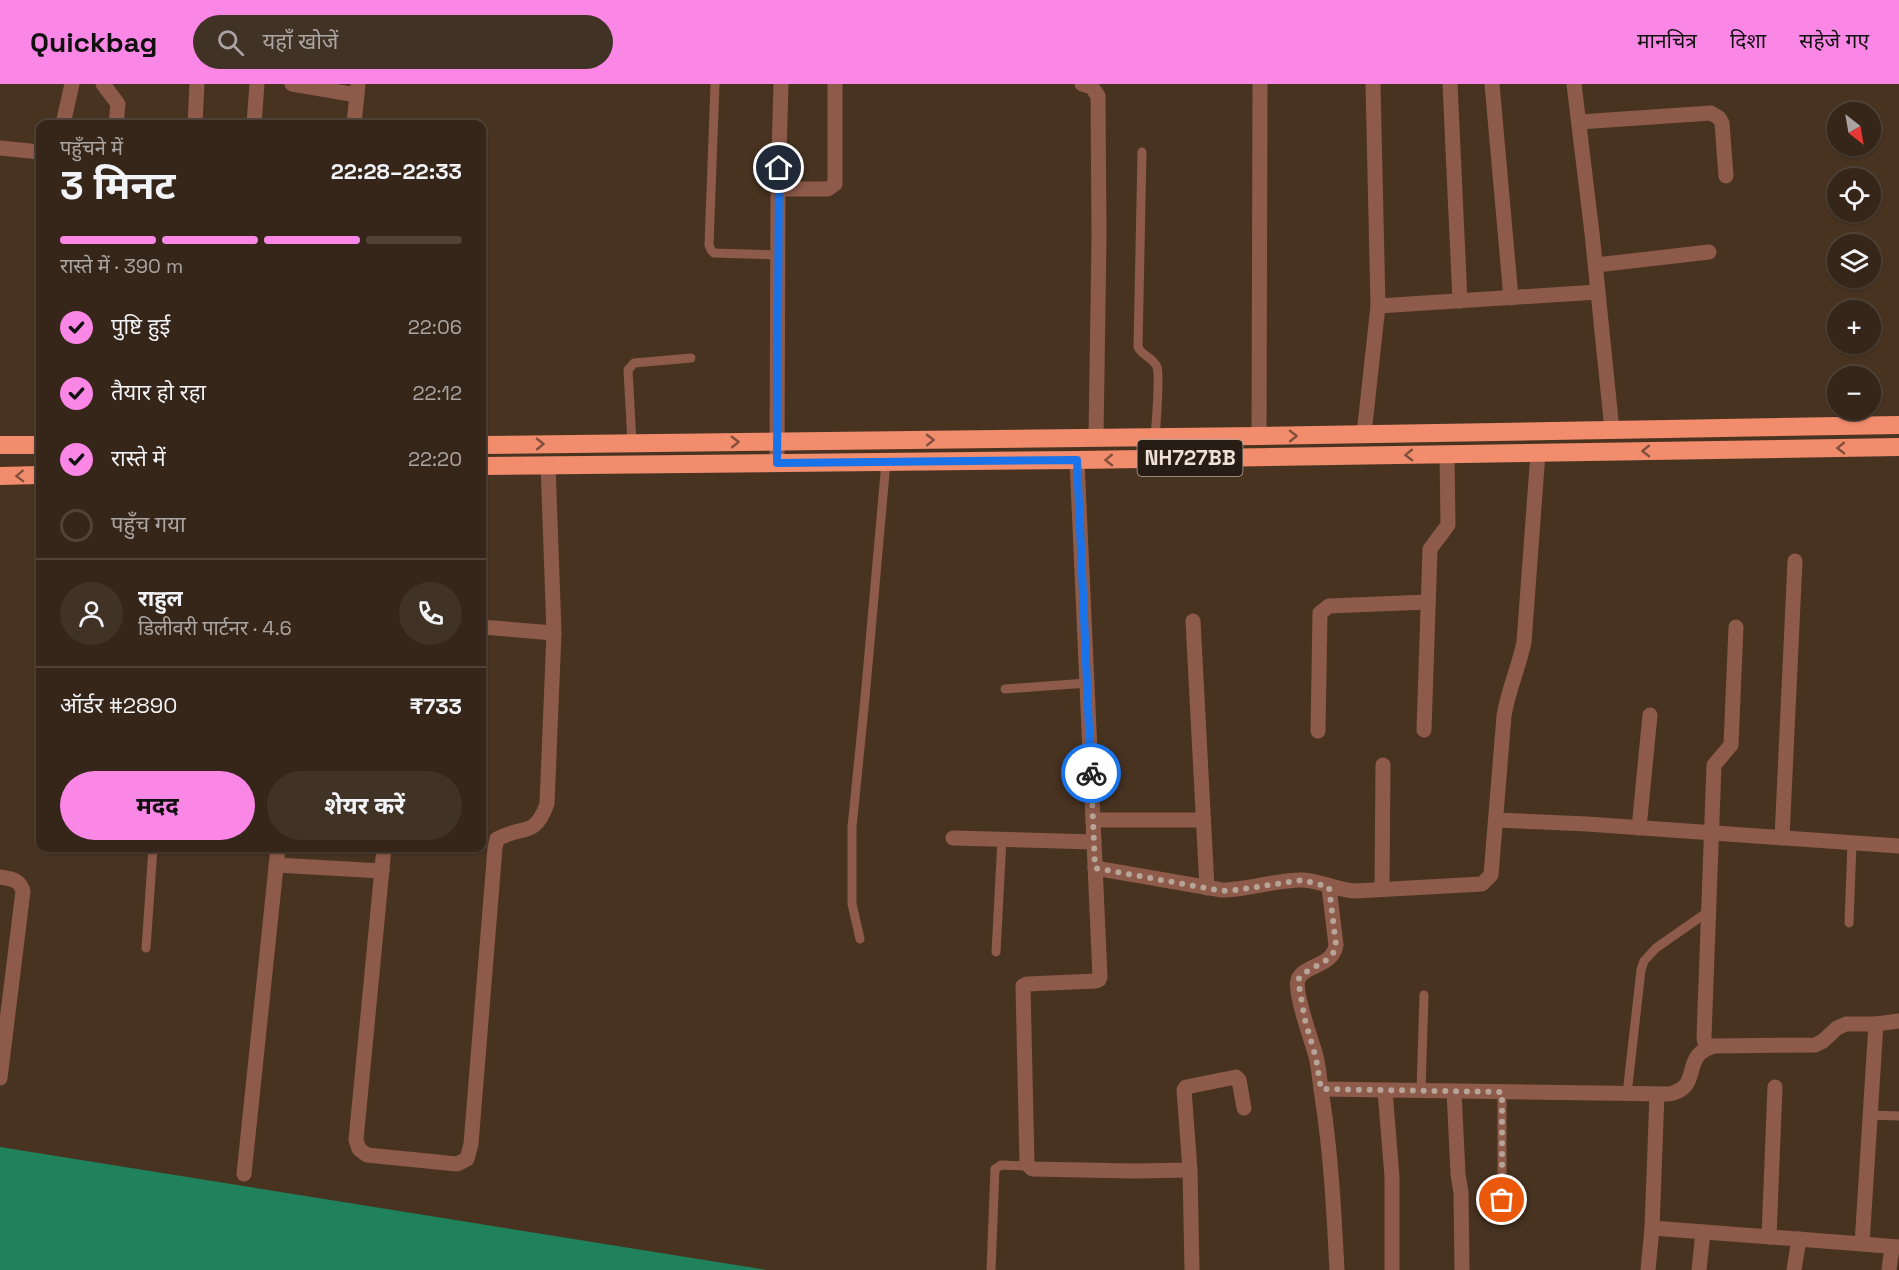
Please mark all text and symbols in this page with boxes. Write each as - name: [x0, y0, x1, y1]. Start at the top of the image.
- search box: [193, 15, 613, 69]
- text: Quickbag: [30, 24, 157, 60]
- icon: search: [214, 26, 247, 59]
- text: यहाँ खोजें: [262, 27, 338, 55]
- text: मानचित्र: [1637, 27, 1697, 54]
- text: दिशा: [1730, 27, 1766, 54]
- text: सहेजे गए: [1799, 27, 1869, 54]
- north arrow: [1827, 102, 1881, 156]
- map controls: [1827, 102, 1881, 420]
- text: पहुँचने में: [60, 135, 123, 161]
- pin: [753, 142, 804, 193]
- icon: home: [762, 151, 795, 184]
- text: 22:28–22:33: [331, 157, 462, 185]
- text: 3 मिनट: [60, 161, 175, 210]
- button: locate: [1827, 168, 1881, 222]
- button: layers: [1827, 234, 1881, 288]
- text: रास्ते में · 390 m: [60, 253, 183, 279]
- button: +: [1827, 300, 1881, 354]
- icon: check: [60, 311, 93, 344]
- text: पुष्टि हुई: [111, 312, 170, 340]
- text: 22:06: [408, 314, 462, 340]
- button: −: [1827, 366, 1881, 420]
- icon: check: [60, 377, 93, 410]
- text: तैयार हो रहा: [111, 378, 206, 406]
- text: 22:12: [412, 380, 462, 406]
- one-way arrow: [1288, 430, 1297, 442]
- one-way arrow: [925, 434, 934, 446]
- one-way arrow: [730, 436, 739, 448]
- one-way arrow: [535, 438, 544, 451]
- road number: NH727BB: [1138, 440, 1242, 476]
- one-way arrow: [1836, 441, 1845, 454]
- icon: check: [60, 443, 93, 476]
- text: रास्ते में: [111, 444, 166, 472]
- one-way arrow: [1641, 445, 1650, 457]
- text: 22:20: [408, 446, 462, 472]
- one-way arrow: [1404, 449, 1413, 461]
- one-way arrow: [1104, 453, 1113, 466]
- one-way arrow: [16, 469, 25, 482]
- text: पहुँच गया: [111, 510, 186, 538]
- button: person: [60, 582, 123, 645]
- button: phone: [399, 582, 462, 645]
- text: राहुल: [138, 584, 183, 612]
- text: डिलीवरी पार्टनर · 4.6: [138, 615, 292, 641]
- text: ऑर्डर #2890: [60, 691, 177, 719]
- text: ₹733: [409, 692, 462, 720]
- courier: [1061, 743, 1121, 803]
- icon: bike: [1075, 757, 1108, 790]
- button: मदद: [60, 771, 255, 840]
- button: शेयर करें: [267, 771, 462, 840]
- pin: [1476, 1174, 1527, 1225]
- icon: bag: [1485, 1183, 1518, 1216]

